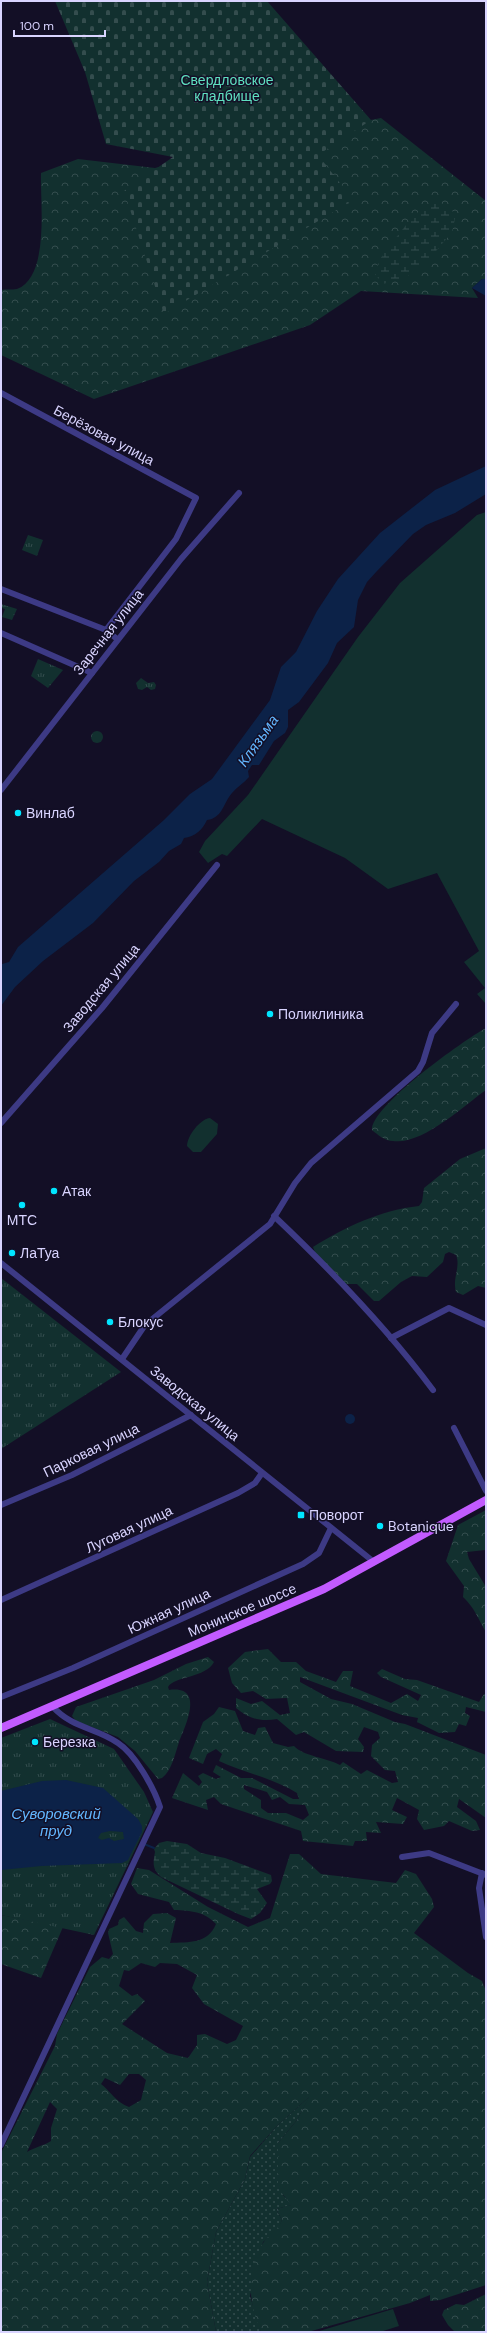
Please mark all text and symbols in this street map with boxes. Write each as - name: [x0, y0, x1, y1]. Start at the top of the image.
- scale bar: [14, 12, 105, 38]
- text: 100 m: [20, 18, 54, 34]
- park label: Свердловское кладбище: [180, 71, 274, 105]
- street label: Берёзовая улица: [51, 401, 158, 469]
- street label: Заречная улица: [69, 585, 147, 678]
- water label: Клязьма: [233, 711, 283, 771]
- place label: Винлаб: [26, 804, 75, 822]
- marker: Винлаб: [13, 808, 23, 818]
- street label: Заводская улица: [59, 940, 143, 1036]
- place label: Поликлиника: [278, 1005, 364, 1023]
- marker: Поликлиника: [265, 1009, 275, 1019]
- place label: Атак: [62, 1182, 92, 1200]
- marker: Атак: [49, 1186, 59, 1196]
- marker: МТС: [17, 1200, 27, 1210]
- place label: МТС: [7, 1211, 37, 1229]
- place label: ЛаТуа: [20, 1244, 60, 1262]
- marker: ЛаТуа: [7, 1248, 17, 1258]
- place label: Блокус: [118, 1313, 163, 1331]
- marker: Блокус: [105, 1317, 115, 1327]
- street label: Заводская улица: [147, 1361, 244, 1445]
- street label: Парковая улица: [40, 1419, 142, 1481]
- street label: Луговая улица: [83, 1501, 175, 1557]
- place label: Поворот: [309, 1506, 364, 1524]
- marker: Поворот: [296, 1510, 306, 1520]
- place label: Botanique: [388, 1517, 454, 1535]
- marker: Botanique: [375, 1521, 385, 1531]
- street label: Монинское шоссе: [185, 1579, 299, 1641]
- street label: Южная улица: [125, 1584, 213, 1638]
- place label: Березка: [43, 1733, 96, 1751]
- marker: Березка: [30, 1737, 40, 1747]
- water label: Суворовский пруд: [11, 1804, 101, 1841]

